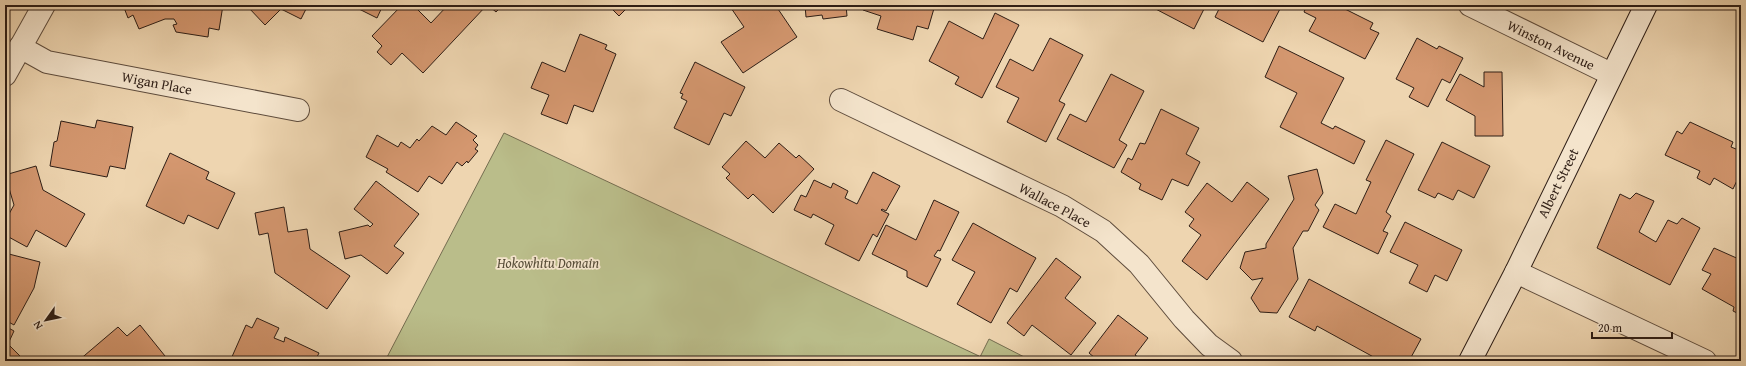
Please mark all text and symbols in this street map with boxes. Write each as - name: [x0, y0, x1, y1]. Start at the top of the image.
- street label: Winston Avenue: [1504, 15, 1599, 75]
- street label: Wigan Place: [120, 66, 194, 100]
- street label: Albert Street: [1532, 145, 1584, 221]
- street label: Wallace Place: [1015, 178, 1095, 233]
- park label: Hokowhitu Domain: [496, 253, 599, 273]
- north arrow: [26, 300, 66, 340]
- scale bar: [1592, 314, 1672, 340]
- text: N: [29, 317, 46, 333]
- text: 20 m: [1598, 319, 1622, 336]

